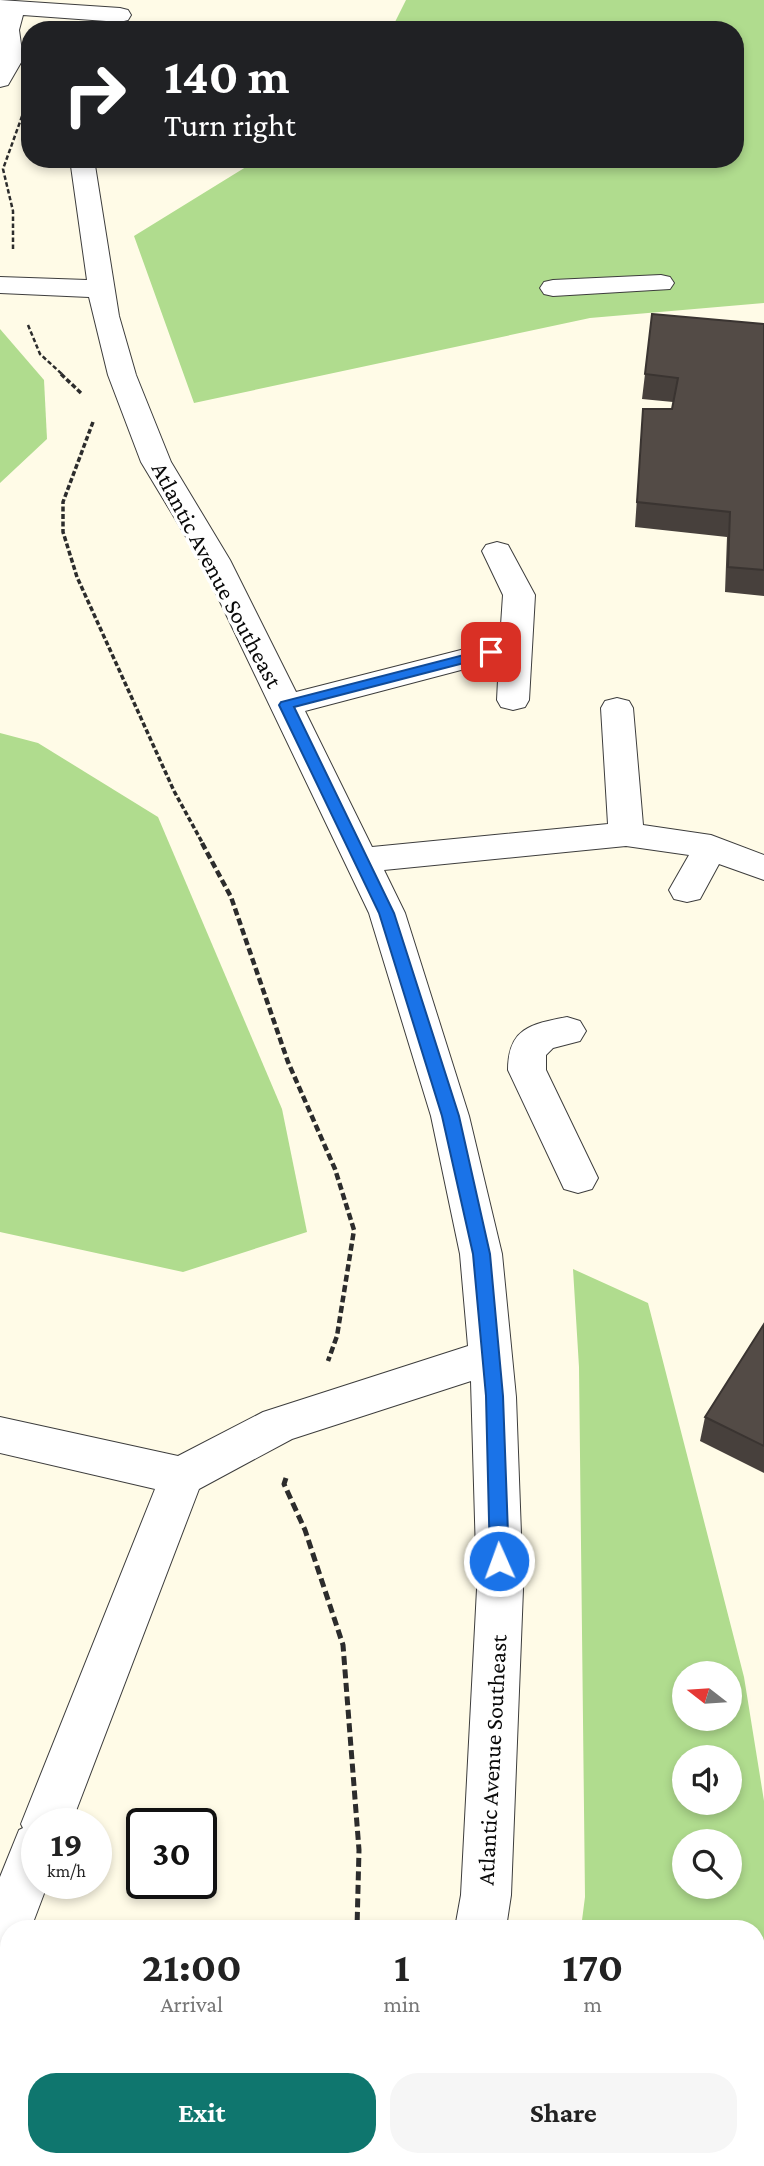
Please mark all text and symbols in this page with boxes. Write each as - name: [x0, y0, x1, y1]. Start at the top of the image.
- icon: right: [49, 49, 140, 140]
- text: 140 m: [164, 49, 289, 104]
- text: Turn right: [164, 107, 296, 143]
- street label: Atlantic Avenue Southeast: [147, 458, 289, 693]
- pin: [461, 622, 521, 682]
- icon: arrive: [472, 633, 510, 671]
- position arrow: [462, 1524, 536, 1598]
- street label: Atlantic Avenue Southeast: [471, 1633, 512, 1886]
- north arrow: [672, 1661, 742, 1731]
- map controls: [672, 1661, 742, 1899]
- button: sound: [672, 1745, 742, 1815]
- speed limit sign: 30: [126, 1808, 217, 1899]
- text: 19: [50, 1825, 83, 1864]
- button: search: [672, 1829, 742, 1899]
- text: km/h: [47, 1861, 86, 1881]
- text: 21:00: [142, 1943, 242, 1990]
- text: 1: [394, 1943, 410, 1990]
- text: 170: [562, 1943, 623, 1990]
- text: Arrival: [160, 1991, 223, 2017]
- text: min: [384, 1991, 420, 2017]
- text: m: [583, 1991, 602, 2017]
- button: Exit: [28, 2073, 376, 2153]
- button: Share: [390, 2073, 737, 2153]

